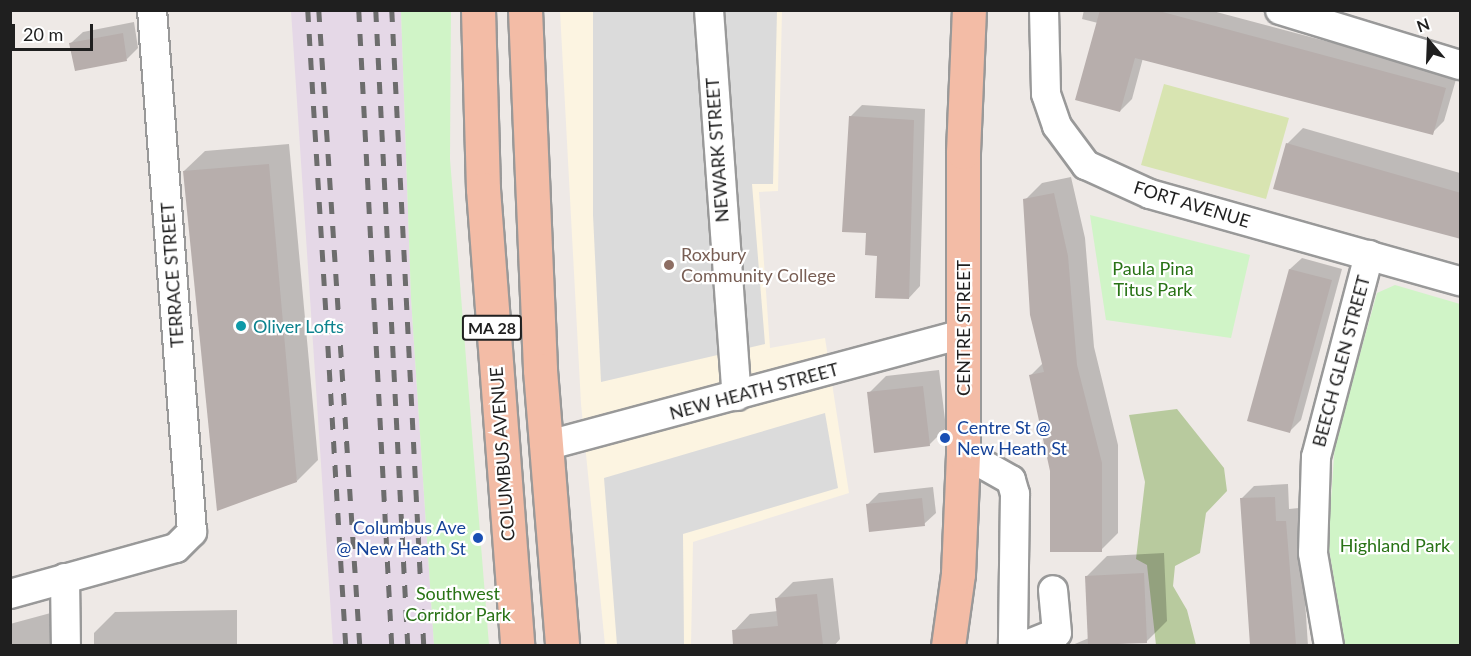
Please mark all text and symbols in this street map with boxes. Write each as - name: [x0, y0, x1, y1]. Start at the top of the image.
- scale bar: [15, 12, 96, 50]
- north arrow: [1399, 12, 1459, 72]
- text: N: [1414, 14, 1432, 35]
- text: 20 m: [23, 23, 63, 45]
- street label: NEWARK STREET: [701, 77, 733, 223]
- street label: FORT AVENUE: [1131, 176, 1253, 232]
- street label: TERRACE STREET: [156, 202, 188, 348]
- place label: Roxbury Community College: [681, 244, 836, 286]
- marker: Roxbury Community College: [662, 258, 676, 272]
- park label: Paula Pina Titus Park: [1112, 258, 1194, 300]
- street label: CENTRE STREET: [952, 260, 974, 396]
- street label: BEECH GLEN STREET: [1308, 273, 1374, 449]
- place label: Oliver Lofts: [253, 315, 344, 337]
- road number: MA 28: [460, 315, 524, 341]
- marker: Oliver Lofts: [234, 319, 248, 333]
- street label: NEW HEATH STREET: [667, 358, 841, 424]
- street label: COLUMBUS AVENUE: [485, 366, 519, 542]
- place label: Centre St @ New Heath St: [957, 417, 1067, 460]
- marker: Centre St @ New Heath St: [938, 431, 952, 445]
- place label: Columbus Ave @ New Heath St: [336, 517, 466, 560]
- marker: Columbus Ave @ New Heath St: [471, 531, 485, 545]
- park label: Highland Park: [1340, 534, 1450, 556]
- park label: Southwest Corridor Park: [405, 583, 511, 626]

